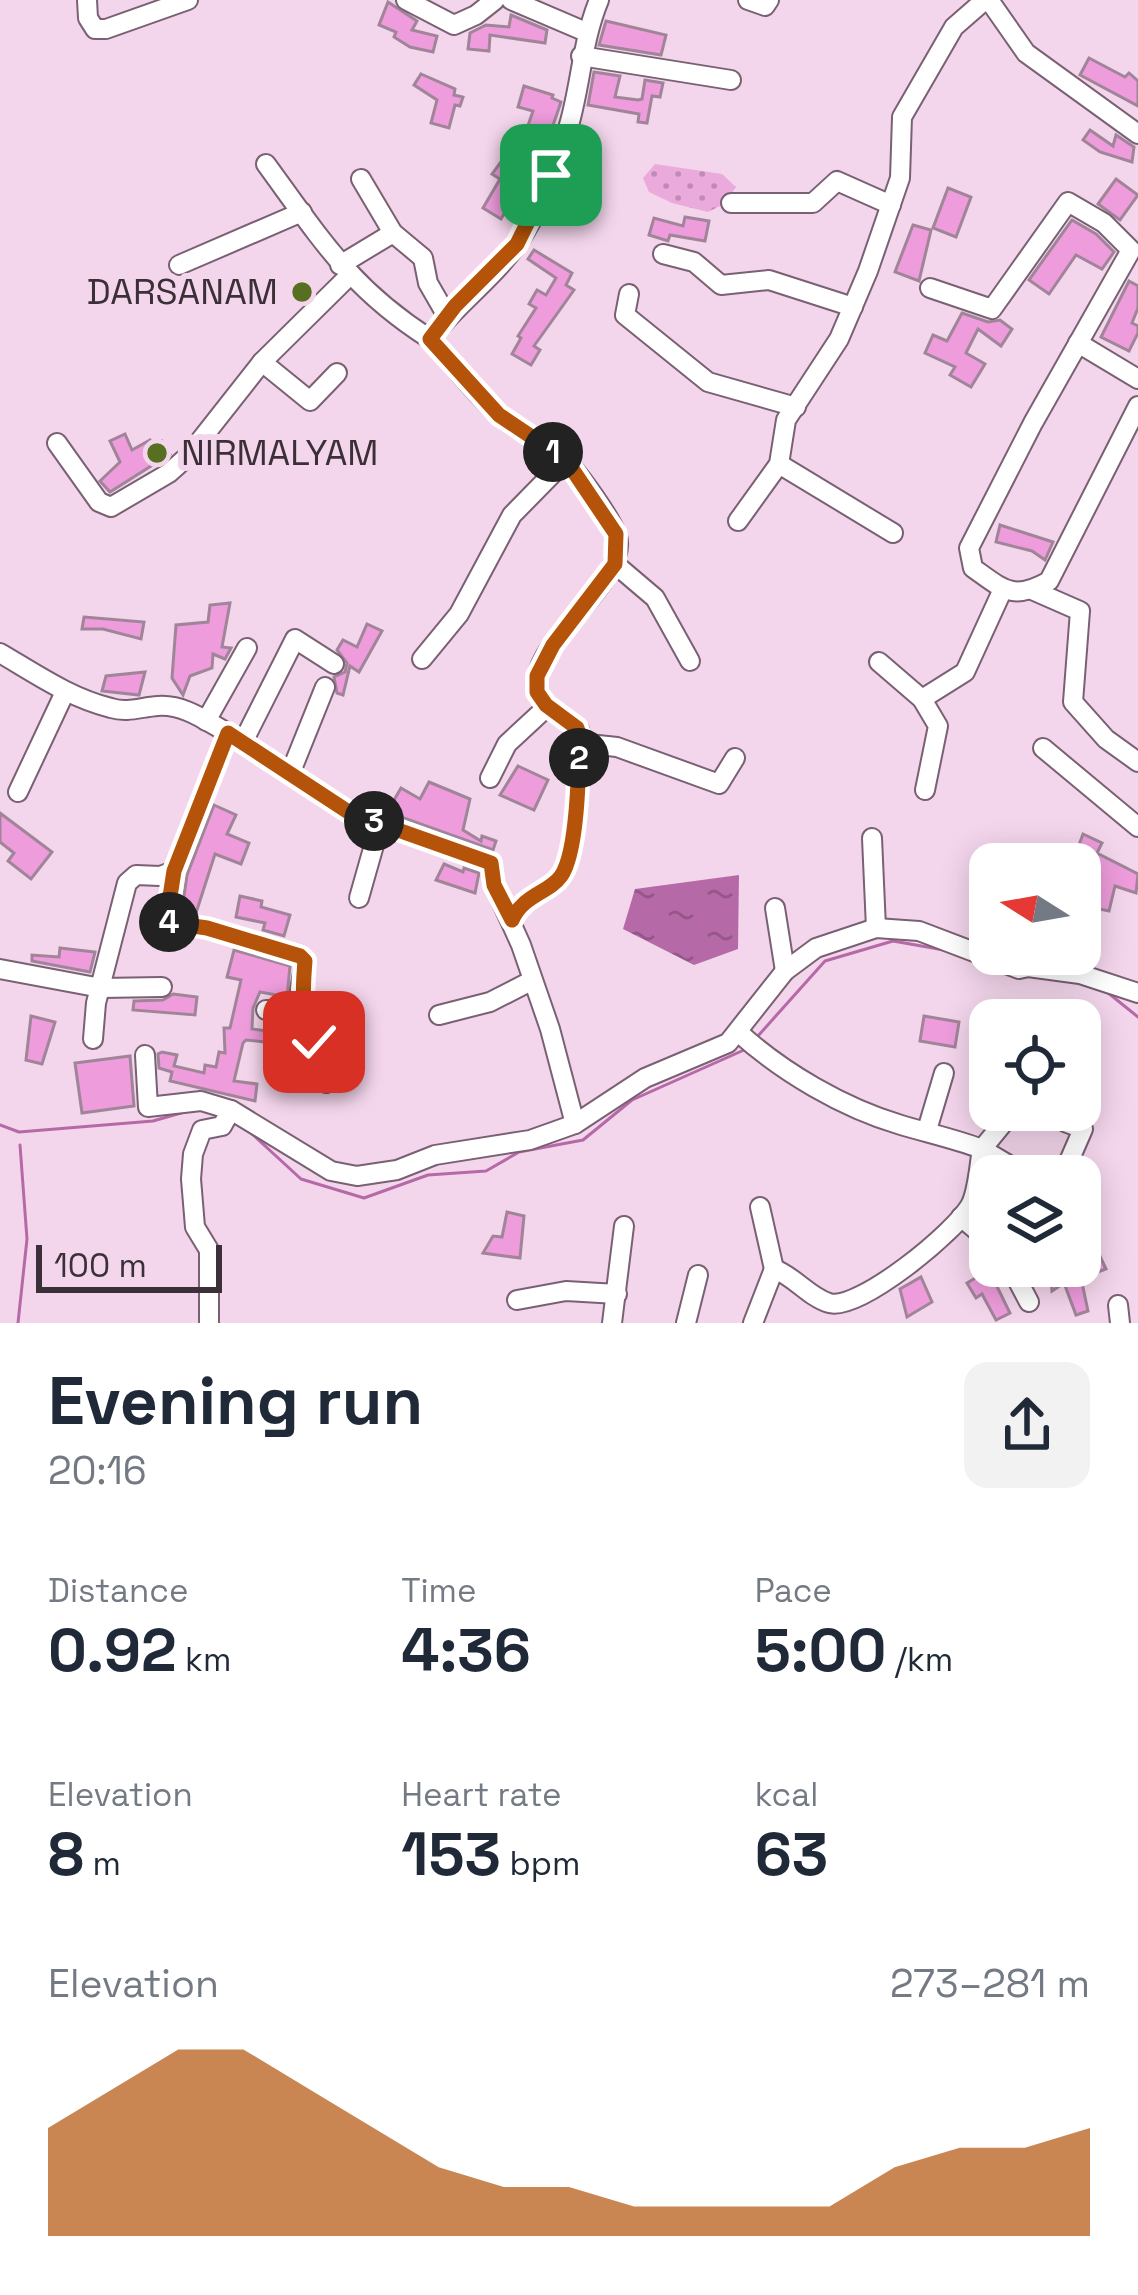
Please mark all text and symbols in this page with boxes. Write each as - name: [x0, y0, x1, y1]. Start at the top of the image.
- pin: [500, 124, 602, 226]
- icon: arrive: [518, 142, 584, 208]
- place label: DARSANAM: [87, 269, 278, 315]
- marker: DARSANAM: [289, 279, 315, 305]
- pin: 1: [523, 422, 583, 482]
- place label: NIRMALYAM: [181, 430, 379, 476]
- text: 1: [546, 431, 560, 473]
- marker: NIRMALYAM: [144, 440, 170, 466]
- pin: 2: [549, 728, 609, 788]
- text: 2: [569, 737, 589, 779]
- pin: 3: [344, 791, 404, 851]
- text: 3: [364, 800, 384, 842]
- north arrow: [969, 843, 1101, 975]
- map controls: [969, 843, 1101, 1287]
- pin: 4: [139, 892, 199, 952]
- text: 4: [159, 901, 180, 943]
- pin: [263, 991, 365, 1093]
- button: locate: [969, 999, 1101, 1131]
- icon: check: [281, 1009, 347, 1075]
- button: layers: [969, 1155, 1101, 1287]
- scale bar: [36, 1239, 222, 1292]
- text: 100 m: [54, 1245, 147, 1287]
- text: Evening run: [48, 1359, 423, 1443]
- button: share: [964, 1362, 1090, 1488]
- text: 20:16: [48, 1446, 147, 1495]
- text: Distance: [48, 1570, 189, 1612]
- text: Time: [401, 1570, 476, 1612]
- text: Pace: [755, 1570, 832, 1612]
- text: 0.92: [48, 1612, 177, 1689]
- text: 4:36: [401, 1612, 531, 1689]
- text: 5:00: [755, 1612, 886, 1689]
- text: km: [177, 1639, 231, 1681]
- text: /km: [886, 1639, 953, 1681]
- text: Elevation: [48, 1774, 193, 1816]
- text: Heart rate: [401, 1774, 562, 1816]
- text: kcal: [755, 1774, 818, 1816]
- text: 8: [48, 1816, 84, 1893]
- text: 153: [401, 1816, 501, 1893]
- text: 63: [755, 1816, 828, 1893]
- text: m: [84, 1843, 121, 1885]
- text: bpm: [501, 1843, 580, 1885]
- text: Elevation: [48, 1959, 219, 2008]
- text: 273–281 m: [890, 1959, 1090, 2008]

